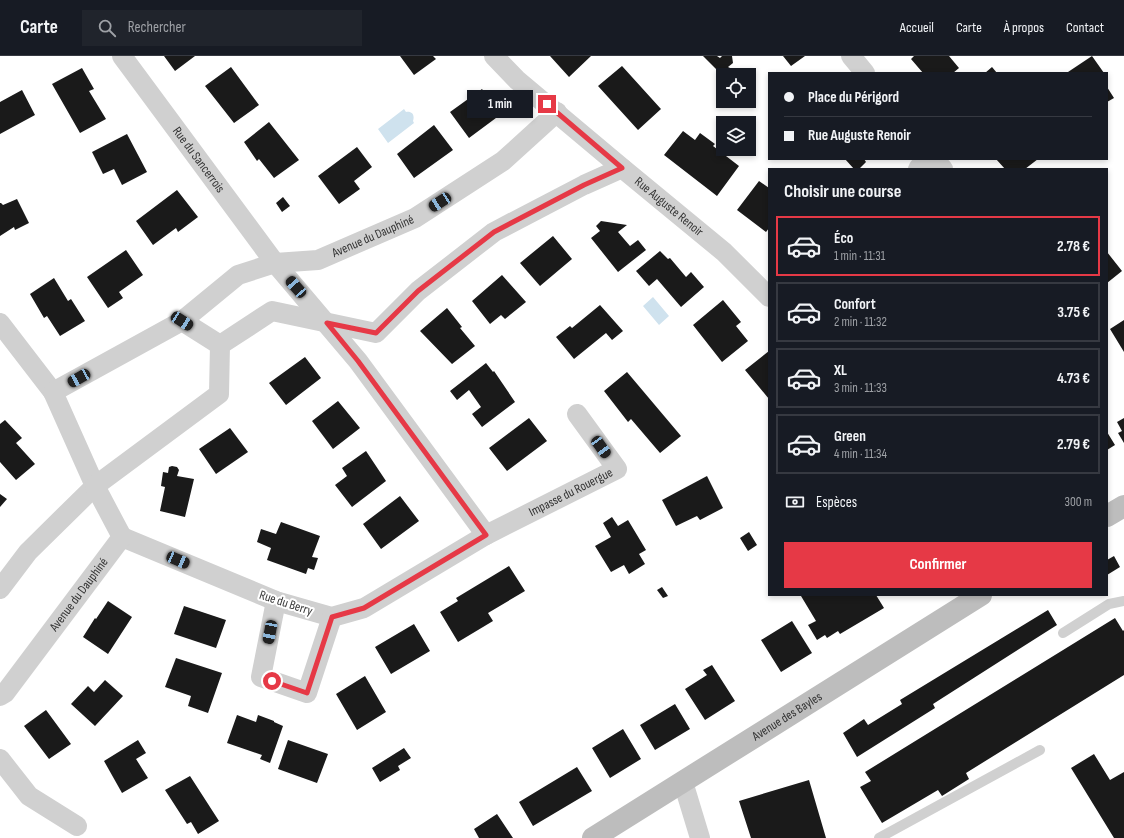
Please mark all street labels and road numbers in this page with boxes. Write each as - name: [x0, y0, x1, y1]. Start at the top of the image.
- street label: Rue du Sancerrois: [169, 124, 228, 196]
- street label: Rue Auguste Renoir: [631, 174, 707, 240]
- street label: Avenue du Dauphiné: [329, 211, 416, 261]
- street label: Impasse du Rouergue: [526, 464, 616, 520]
- street label: Avenue du Dauphiné: [46, 555, 112, 635]
- street label: Rue du Berry: [257, 587, 315, 619]
- street label: Avenue des Bayles: [748, 688, 825, 745]

